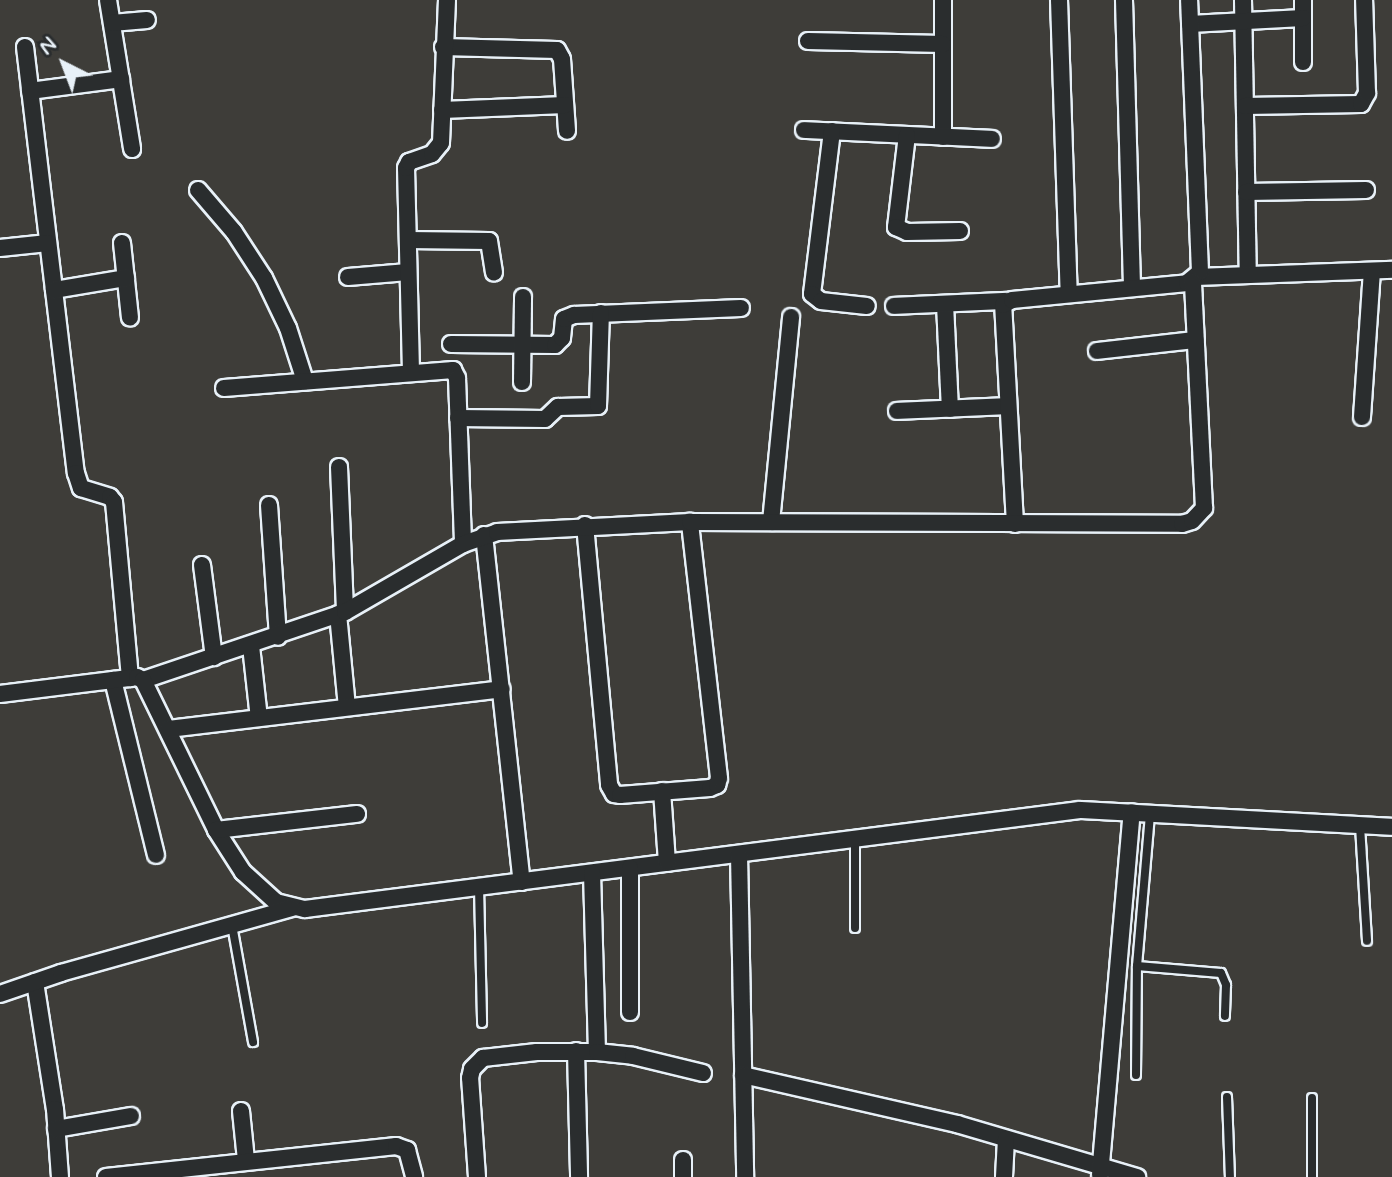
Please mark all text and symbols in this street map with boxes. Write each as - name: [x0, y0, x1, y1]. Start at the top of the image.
- north arrow: [24, 24, 104, 104]
- text: N: [33, 31, 63, 61]

